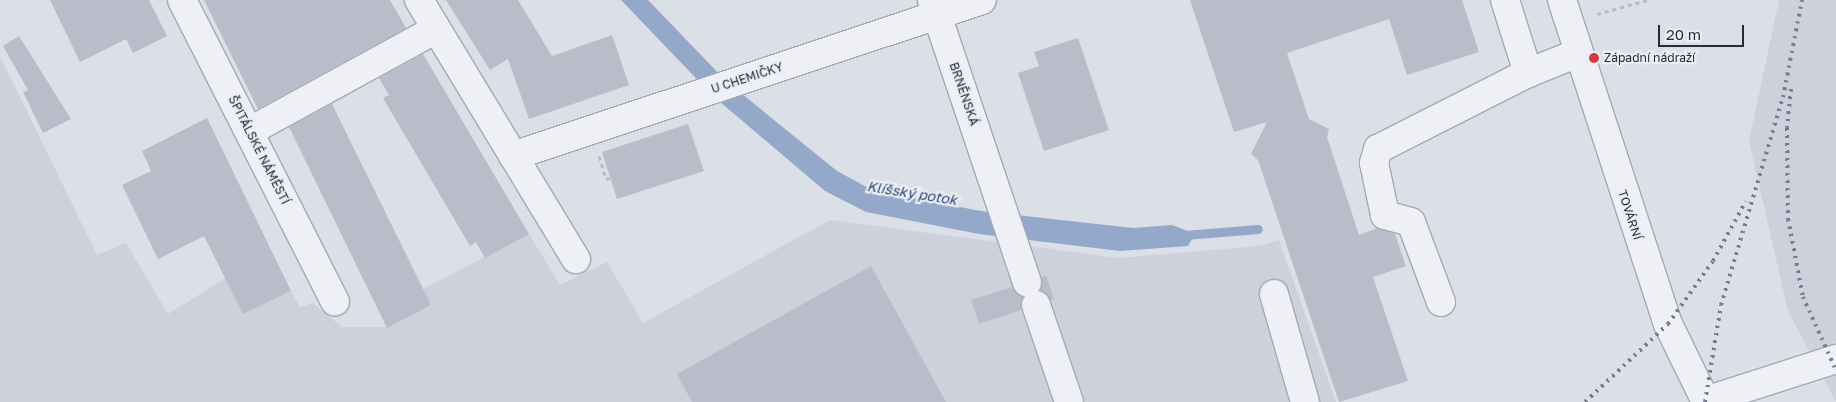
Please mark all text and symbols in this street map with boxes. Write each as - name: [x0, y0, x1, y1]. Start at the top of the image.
- scale bar: [1661, 15, 1747, 47]
- text: 20 m: [1666, 25, 1701, 43]
- place label: Západní nádraží: [1604, 51, 1695, 65]
- marker: Západní nádraží: [1588, 52, 1600, 64]
- street label: U CHEMIČKY: [709, 60, 785, 96]
- street label: BRNĚNSKÁ: [946, 60, 982, 128]
- street label: ŠPITÁLSKÉ NÁMĚSTÍ: [225, 93, 293, 207]
- water label: Klíšský potok: [866, 178, 958, 208]
- street label: TOVÁRNÍ: [1615, 188, 1645, 242]

